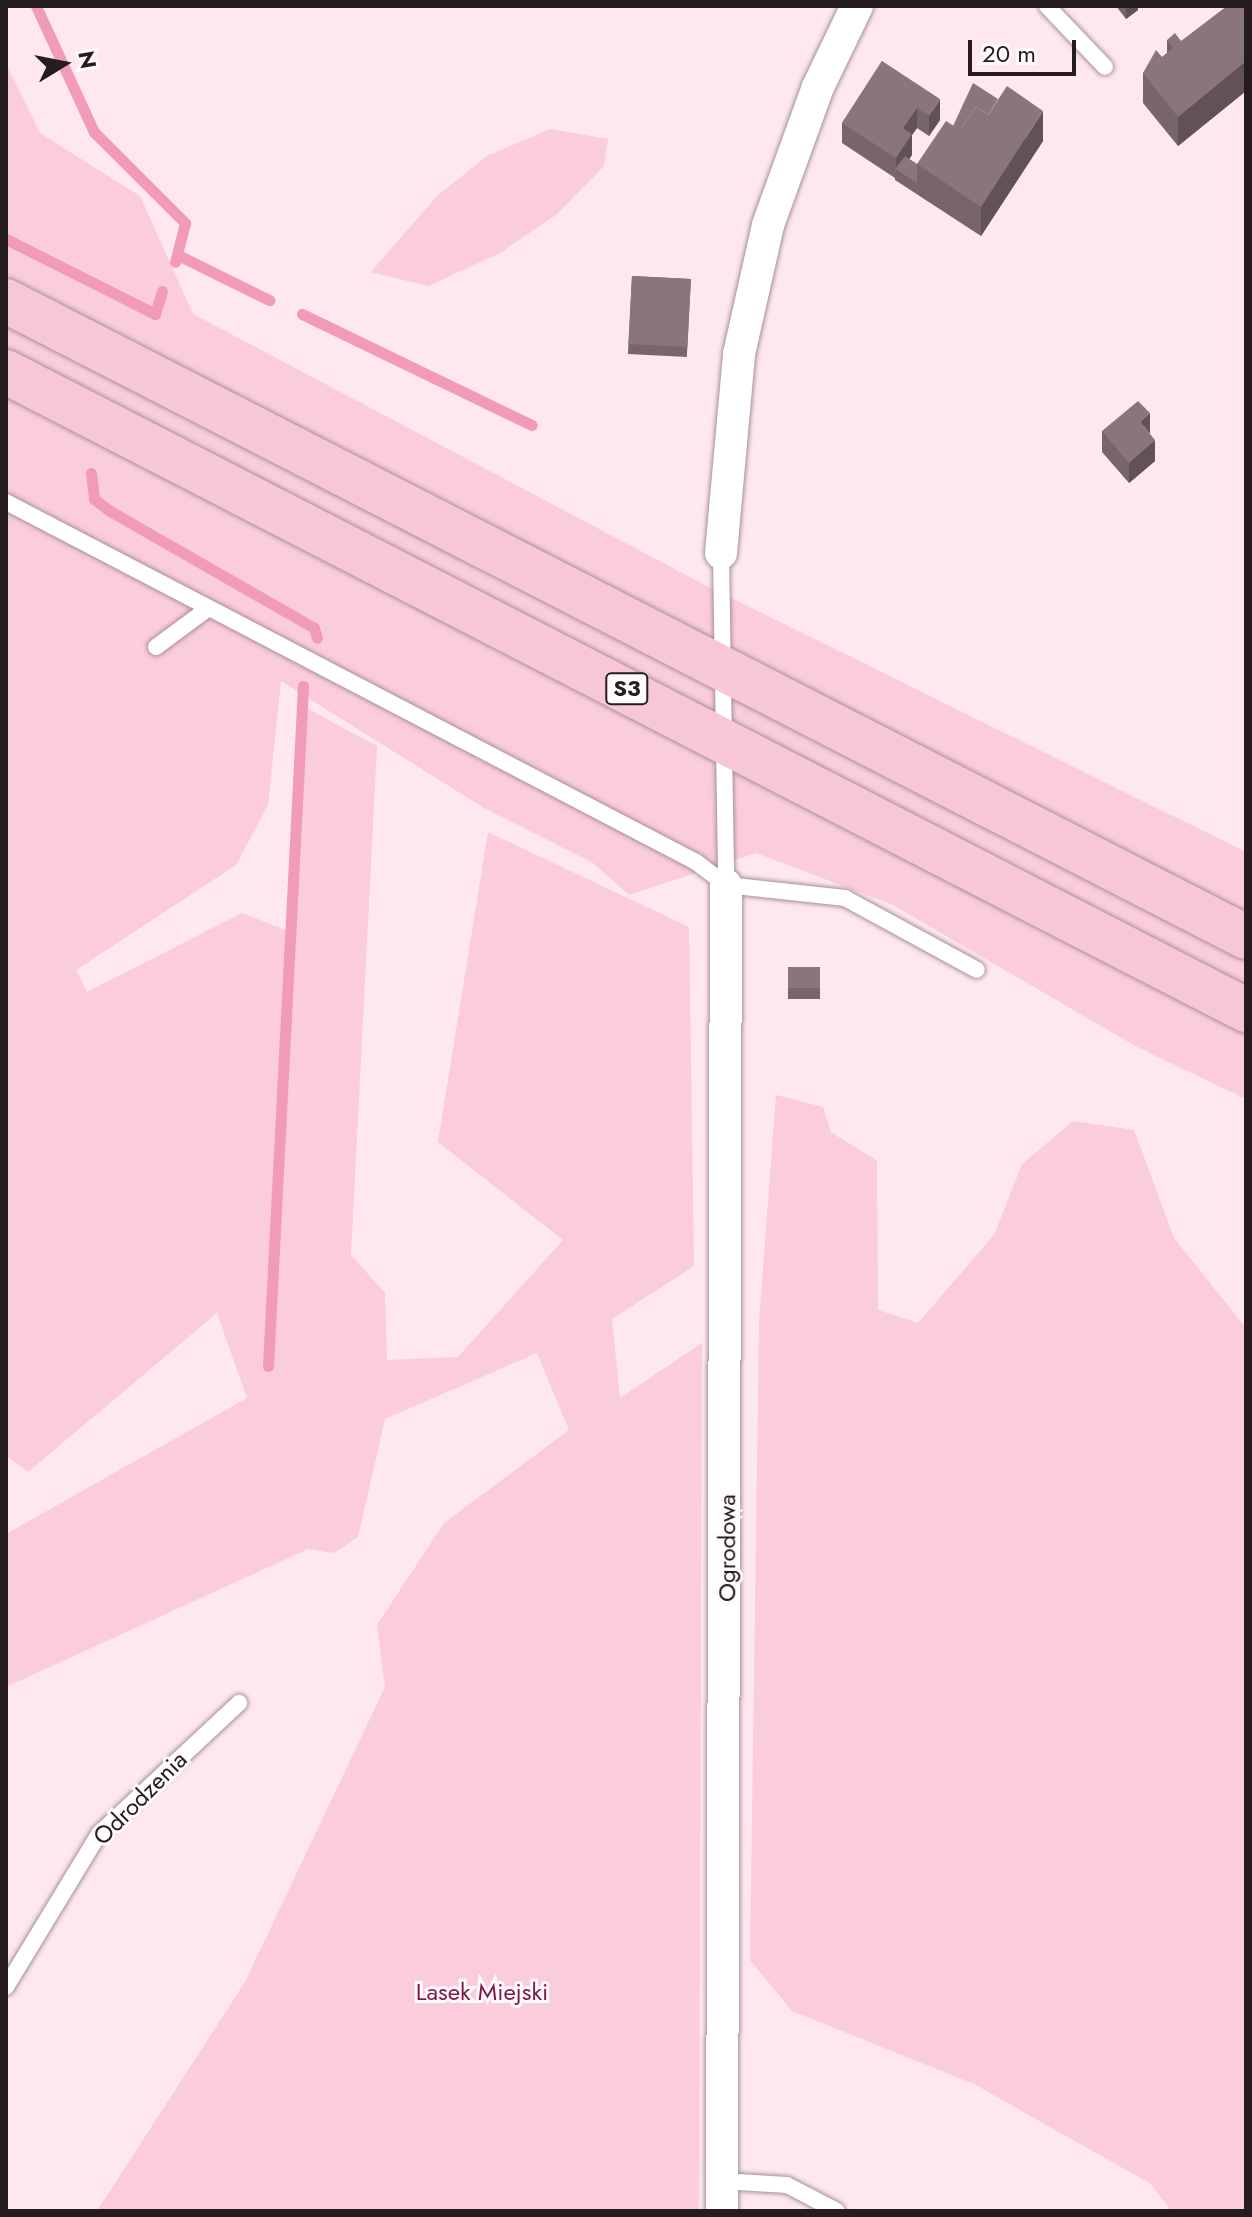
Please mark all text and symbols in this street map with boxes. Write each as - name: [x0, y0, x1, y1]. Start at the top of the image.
- north arrow: [24, 24, 104, 104]
- scale bar: [972, 24, 1080, 74]
- text: 20 m: [982, 36, 1036, 71]
- text: N: [70, 48, 105, 71]
- road number: S3: [605, 671, 649, 707]
- street label: Ogrodowa: [713, 1494, 741, 1602]
- street label: Odrodzenia: [87, 1745, 193, 1851]
- park label: Lasek Miejski: [416, 1978, 548, 2006]

